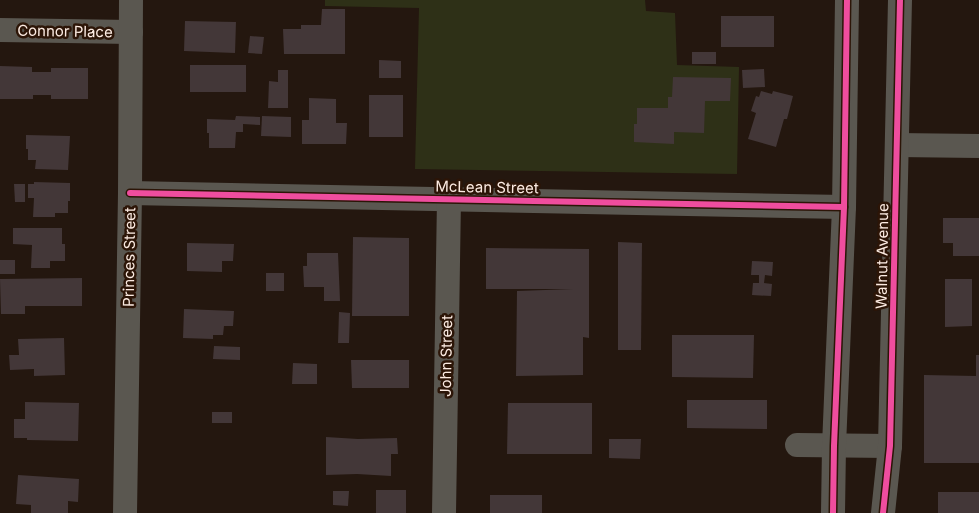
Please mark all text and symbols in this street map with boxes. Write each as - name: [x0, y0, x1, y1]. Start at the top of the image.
- street label: Connor Place: [17, 21, 113, 41]
- street label: McLean Street: [435, 177, 539, 197]
- street label: Walnut Avenue: [872, 203, 892, 309]
- street label: Princes Street: [119, 207, 139, 307]
- street label: John Street: [436, 315, 456, 397]

